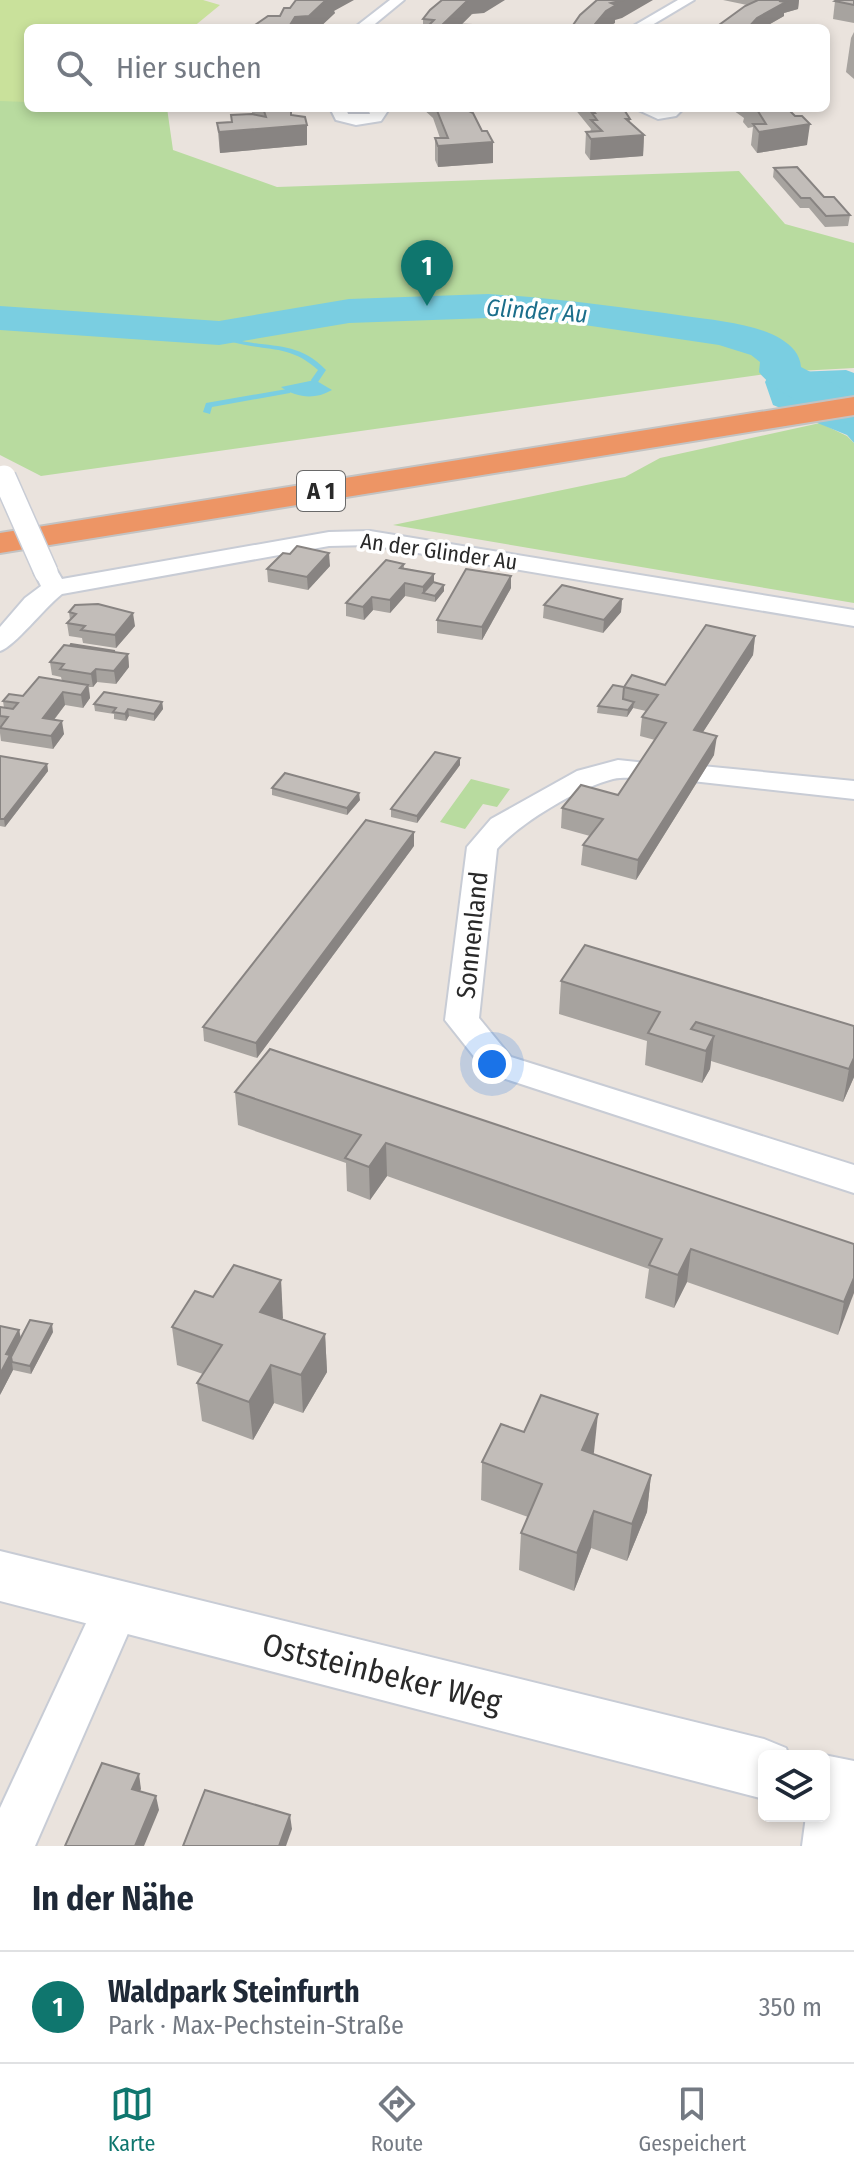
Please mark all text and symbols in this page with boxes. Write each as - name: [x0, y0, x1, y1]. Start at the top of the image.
- search box: [24, 24, 830, 112]
- icon: search: [52, 46, 96, 90]
- text: Hier suchen: [116, 50, 262, 86]
- pin: 1: [401, 240, 453, 306]
- water label: Glinder Au: [485, 293, 589, 329]
- road number: A 1: [297, 471, 345, 511]
- street label: An der Glinder Au: [359, 527, 519, 576]
- street label: Sonnenland: [450, 870, 495, 1000]
- your location: [472, 1044, 512, 1084]
- street label: Oststeinbeker Weg: [259, 1625, 505, 1721]
- map controls: [758, 1750, 830, 1822]
- button: layers: [758, 1750, 830, 1822]
- text: In der Nähe: [32, 1878, 194, 1919]
- text: Waldpark Steinfurth: [108, 1974, 360, 2010]
- text: 1: [53, 1992, 64, 2023]
- text: 350 m: [759, 1992, 822, 2023]
- text: Park · Max-Pechstein-Straße: [108, 2010, 404, 2041]
- tab: Karte: [108, 2082, 155, 2157]
- tab: Route: [371, 2082, 423, 2157]
- tab: Gespeichert: [639, 2082, 746, 2157]

